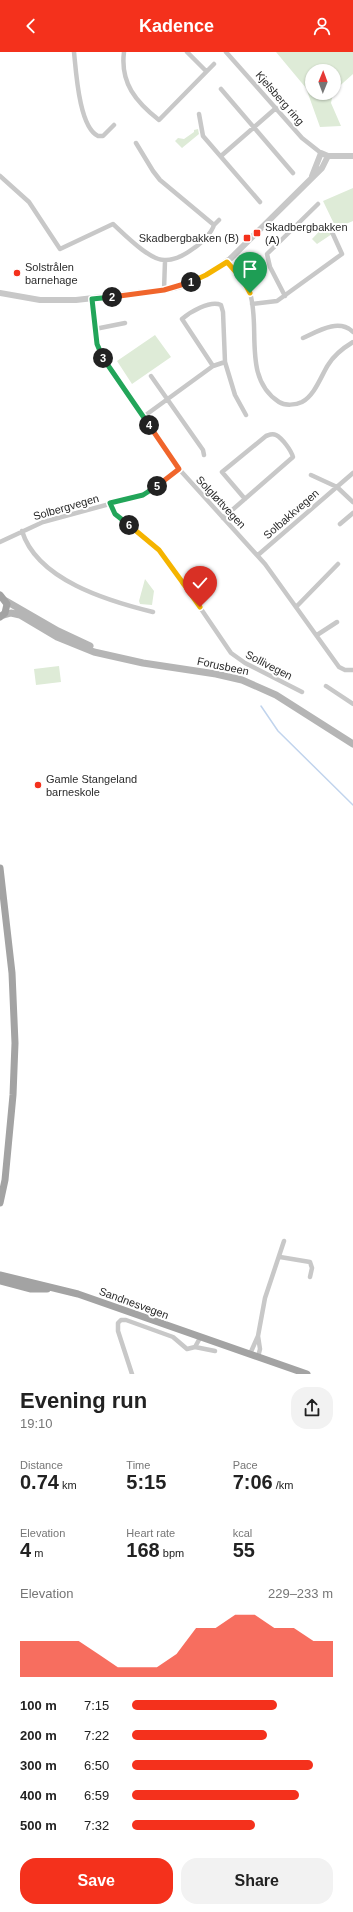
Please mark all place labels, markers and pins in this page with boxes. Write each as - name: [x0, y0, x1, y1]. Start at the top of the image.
- place label: Skadbergbakken (A): [265, 221, 348, 246]
- marker: Skadbergbakken (A): [252, 228, 262, 238]
- place label: Skadbergbakken (B): [139, 232, 239, 244]
- marker: Skadbergbakken (B): [242, 233, 252, 243]
- pin: [233, 252, 267, 293]
- place label: Solstrålen barnehage: [25, 261, 78, 286]
- marker: Solstrålen barnehage: [12, 268, 22, 278]
- pin: 1: [181, 272, 201, 292]
- pin: 2: [102, 287, 122, 307]
- pin: 3: [93, 348, 113, 368]
- pin: 4: [139, 415, 159, 435]
- pin: 5: [147, 476, 167, 496]
- pin: 6: [119, 515, 139, 535]
- pin: [183, 566, 217, 607]
- place label: Gamle Stangeland barneskole: [46, 773, 137, 798]
- marker: Gamle Stangeland barneskole: [33, 780, 43, 790]

